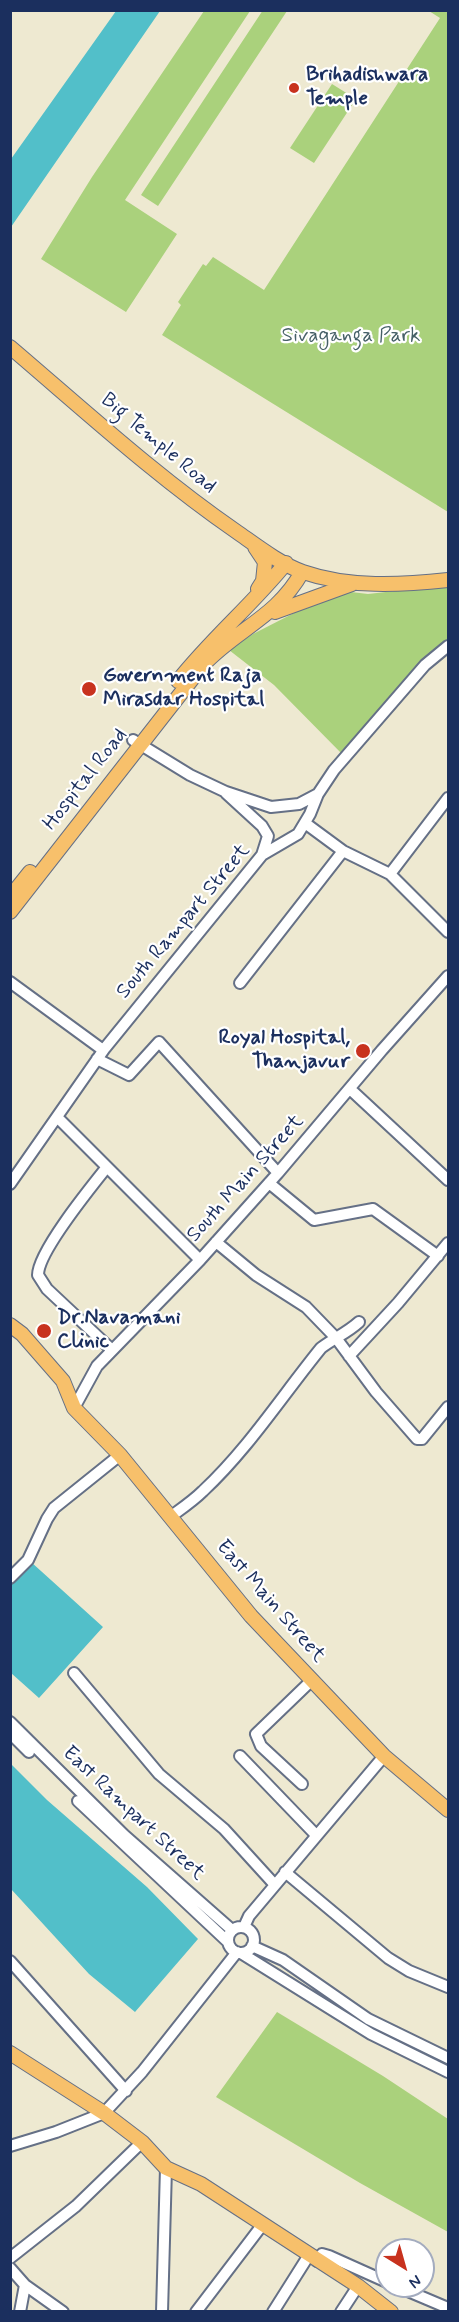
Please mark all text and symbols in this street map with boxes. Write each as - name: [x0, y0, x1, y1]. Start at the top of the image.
- place label: Brihadishwara Temple: [306, 63, 428, 113]
- marker: Brihadishwara Temple: [287, 81, 301, 95]
- park label: Sivaganga Park: [282, 324, 420, 350]
- street label: Big Temple Road: [95, 388, 221, 500]
- place label: Government Raja Mirasdar Hospital: [103, 664, 264, 714]
- marker: Government Raja Mirasdar Hospital: [80, 680, 98, 698]
- street label: Hospital Road: [38, 724, 134, 836]
- street label: South Rampart Street: [112, 839, 256, 1005]
- place label: Royal Hospital, Thanjavur: [218, 1026, 350, 1076]
- marker: Royal Hospital, Thanjavur: [354, 1042, 372, 1060]
- street label: South Main Street: [182, 1110, 310, 1248]
- place label: Dr.Navamani Clinic: [57, 1306, 180, 1356]
- marker: Dr.Navamani Clinic: [35, 1322, 53, 1340]
- street label: East Main Street: [210, 1535, 330, 1669]
- street label: East Rampart Street: [56, 1741, 210, 1887]
- north arrow: [375, 2238, 435, 2298]
- text: N: [404, 2270, 426, 2293]

